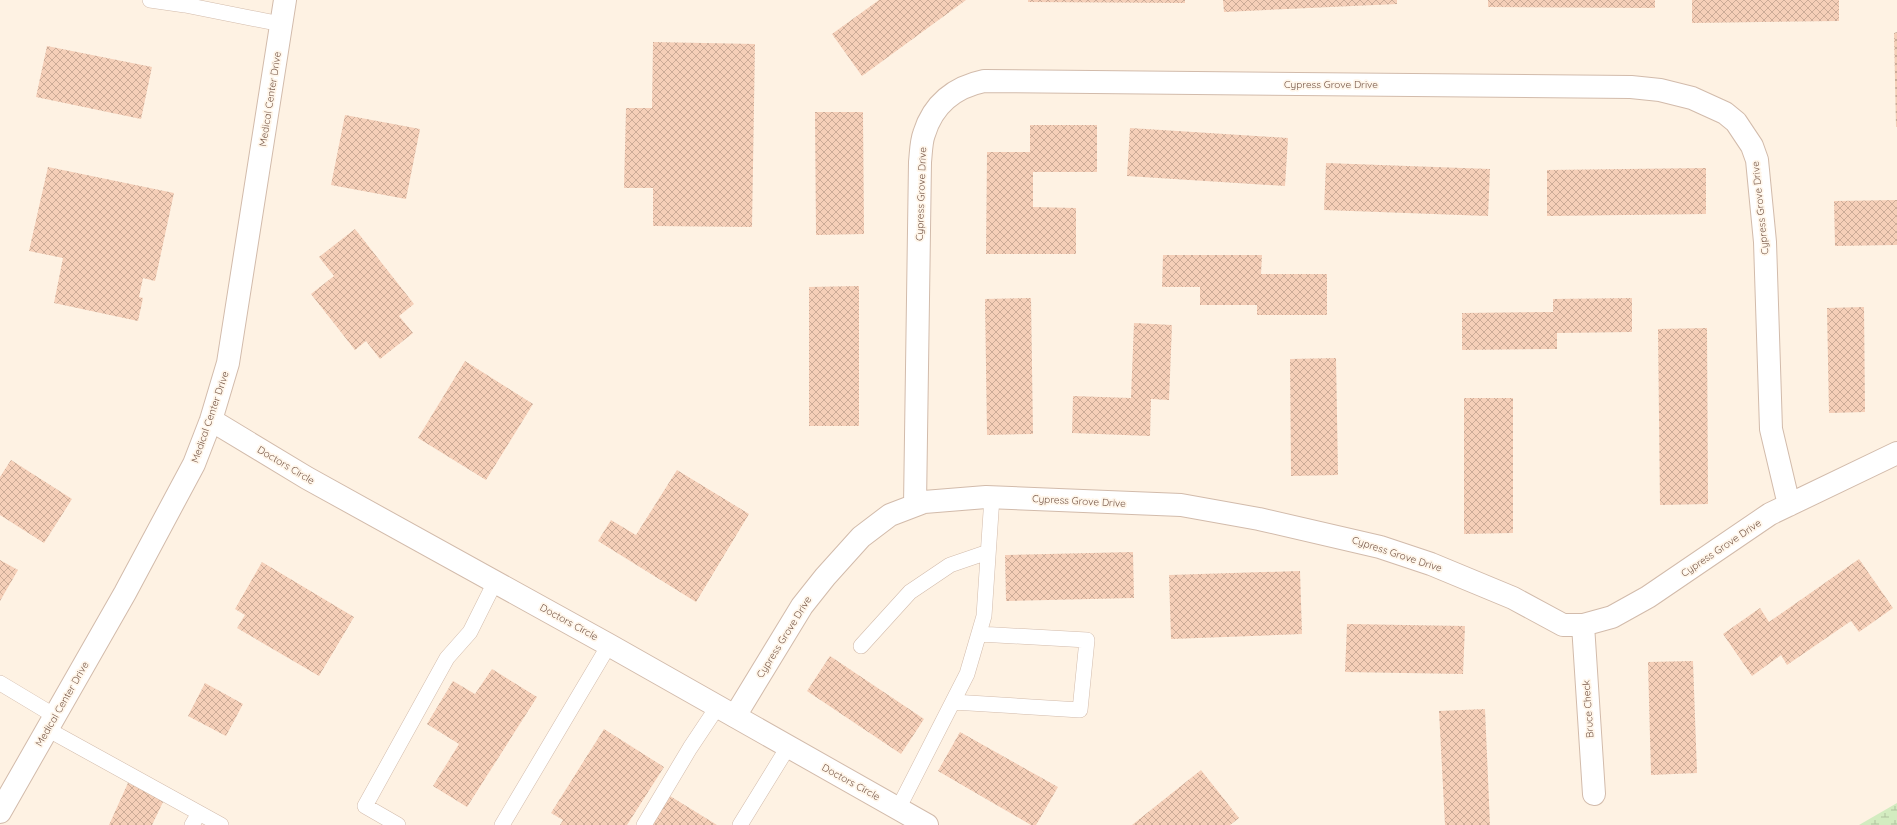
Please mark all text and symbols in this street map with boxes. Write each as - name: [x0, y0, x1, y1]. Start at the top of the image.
- street label: Medical Center Drive: [256, 50, 284, 147]
- street label: Cypress Grove Drive: [1284, 78, 1378, 91]
- street label: Cypress Grove Drive: [913, 146, 929, 241]
- street label: Cypress Grove Drive: [1749, 160, 1771, 255]
- street label: Medical Center Drive: [188, 369, 232, 465]
- street label: Doctors Circle: [255, 443, 317, 487]
- street label: Cypress Grove Drive: [1032, 492, 1127, 510]
- street label: Cypress Grove Drive: [1678, 516, 1764, 580]
- street label: Cypress Grove Drive: [1350, 533, 1444, 575]
- street label: Cypress Grove Drive: [754, 593, 815, 680]
- street label: Doctors Circle: [538, 601, 601, 643]
- street label: Medical Center Drive: [32, 659, 92, 749]
- street label: Bruce Check: [1579, 680, 1597, 738]
- street label: Doctors Circle: [820, 761, 883, 803]

